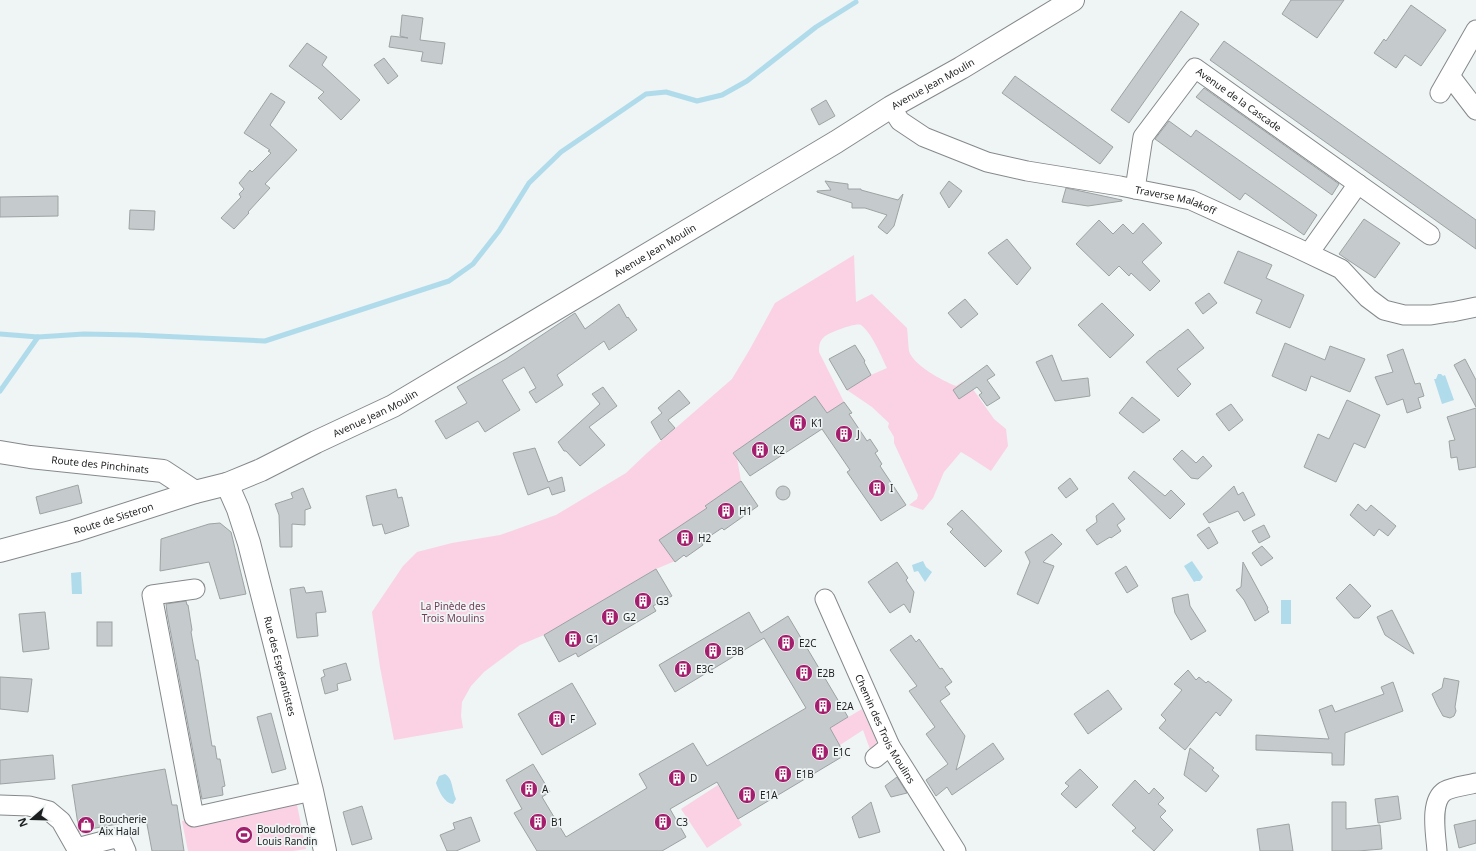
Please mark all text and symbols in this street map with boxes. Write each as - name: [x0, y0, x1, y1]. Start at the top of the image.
- street label: Avenue Jean Moulin: [889, 55, 977, 113]
- street label: Avenue de la Cascade: [1193, 64, 1285, 135]
- street label: Traverse Malakoff: [1134, 182, 1220, 218]
- street label: Avenue Jean Moulin: [611, 220, 698, 280]
- street label: Avenue Jean Moulin: [330, 386, 420, 440]
- building icon: K1: [788, 413, 808, 433]
- place label: K1: [811, 416, 823, 430]
- building icon: J: [834, 424, 854, 444]
- place label: J: [856, 427, 860, 441]
- building icon: K2: [750, 440, 770, 460]
- place label: K2: [773, 443, 785, 457]
- street label: Route des Pinchinats: [51, 452, 150, 477]
- building icon: I: [867, 478, 887, 498]
- place label: I: [890, 481, 893, 495]
- street label: Route de Sisteron: [72, 499, 155, 538]
- building icon: H1: [716, 501, 736, 521]
- place label: H1: [739, 504, 752, 518]
- building icon: H2: [675, 528, 695, 548]
- place label: H2: [698, 531, 711, 545]
- building icon: G3: [633, 591, 653, 611]
- place label: G3: [656, 594, 669, 608]
- park label: La Pinède des Trois Moulins: [421, 599, 486, 625]
- building icon: G2: [600, 607, 620, 627]
- place label: G2: [623, 610, 636, 624]
- street label: Rue des Espérantistes: [261, 614, 300, 718]
- building icon: G1: [563, 629, 583, 649]
- place label: G1: [586, 632, 599, 646]
- building icon: E2C: [776, 633, 796, 653]
- place label: E2C: [799, 636, 817, 650]
- building icon: E3B: [703, 641, 723, 661]
- place label: E3B: [726, 644, 744, 658]
- building icon: E3C: [673, 659, 693, 679]
- place label: E3C: [696, 662, 714, 676]
- building icon: E2B: [794, 663, 814, 683]
- place label: E2B: [817, 666, 835, 680]
- street label: Chemin des Trois Moulins: [852, 672, 919, 786]
- building icon: E2A: [813, 696, 833, 716]
- place label: E2A: [836, 699, 854, 713]
- building icon: F: [547, 709, 567, 729]
- place label: F: [570, 712, 575, 726]
- building icon: E1C: [810, 742, 830, 762]
- place label: E1C: [833, 745, 851, 759]
- building icon: E1B: [773, 764, 793, 784]
- place label: E1B: [796, 767, 814, 781]
- building icon: D: [667, 768, 687, 788]
- place label: D: [690, 771, 697, 785]
- building icon: A: [519, 779, 539, 799]
- place label: A: [542, 782, 549, 796]
- building icon: E1A: [737, 785, 757, 805]
- place label: E1A: [760, 788, 778, 802]
- north arrow: [12, 799, 52, 839]
- place label: Boucherie Aix Halal: [99, 812, 147, 838]
- building icon: B1: [528, 812, 548, 832]
- building icon: C3: [653, 812, 673, 832]
- shop icon: Boucherie Aix Halal: [76, 815, 96, 835]
- place label: B1: [551, 815, 563, 829]
- place label: C3: [676, 815, 688, 829]
- text: N: [14, 816, 31, 829]
- place label: Boulodrome Louis Randin: [257, 822, 317, 848]
- sports icon: Boulodrome Louis Randin: [234, 825, 254, 845]

